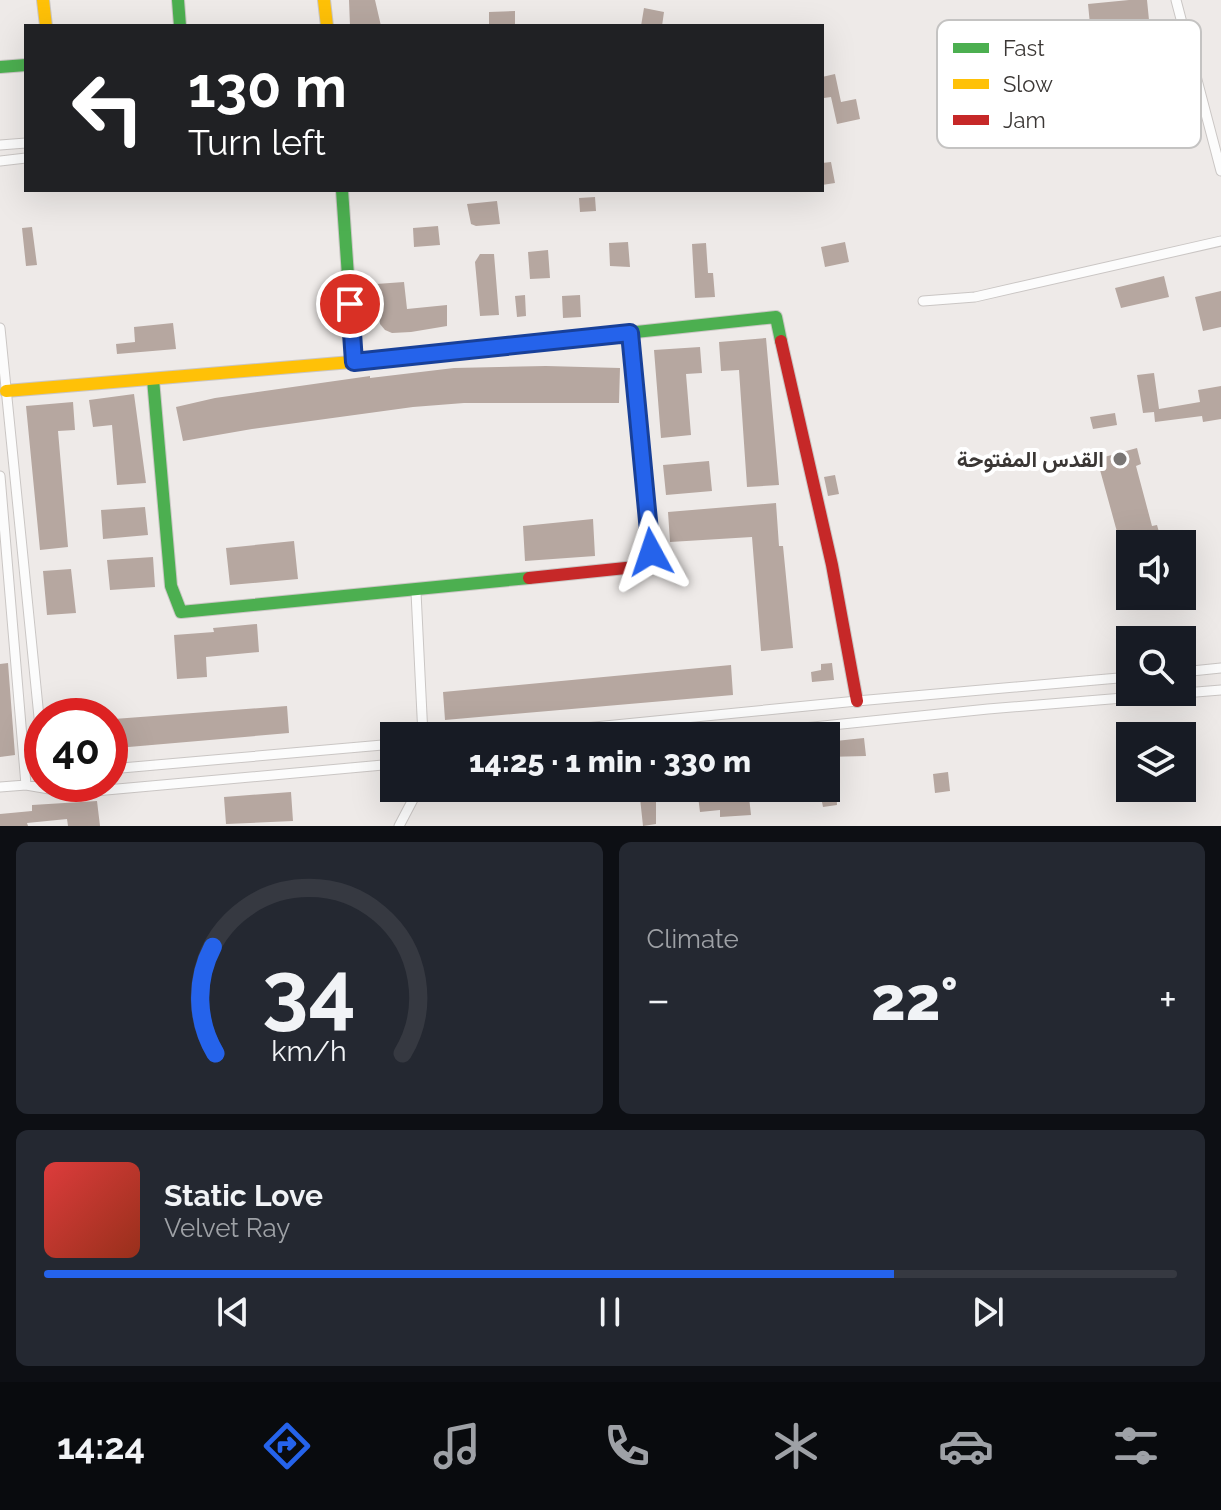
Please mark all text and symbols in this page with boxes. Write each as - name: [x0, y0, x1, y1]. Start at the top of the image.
- legend: [937, 20, 1201, 148]
- text: Fast: [1003, 35, 1045, 61]
- text: 130 m: [188, 54, 347, 120]
- icon: left: [56, 56, 160, 160]
- text: Slow: [1003, 71, 1053, 97]
- text: Jam: [1003, 107, 1046, 133]
- text: Turn left: [188, 121, 326, 163]
- pin: [316, 270, 384, 338]
- icon: arrive: [328, 282, 372, 326]
- place label: القدس المفتوحة: [957, 446, 1104, 473]
- marker: القدس المفتوحة: [1111, 450, 1129, 468]
- position arrow: [609, 510, 693, 594]
- map controls: [1116, 530, 1196, 802]
- button: sound: [1116, 530, 1196, 610]
- button: search: [1116, 626, 1196, 706]
- speed limit sign: 40: [24, 698, 128, 802]
- button: layers: [1116, 722, 1196, 802]
- text: 14:25 · 1 min · 330 m: [469, 744, 751, 779]
- text: Climate: [647, 924, 739, 954]
- text: 34: [262, 942, 356, 1039]
- text: 22°: [871, 964, 958, 1034]
- text: −: [647, 974, 670, 1025]
- text: +: [1159, 974, 1177, 1025]
- text: km/h: [272, 1034, 347, 1068]
- text: Static Love: [164, 1178, 323, 1213]
- text: Velvet Ray: [164, 1213, 290, 1243]
- icon: previous: [211, 1290, 255, 1334]
- icon: pause: [588, 1290, 632, 1334]
- icon: next: [966, 1290, 1010, 1334]
- icon: directions: [259, 1418, 315, 1474]
- icon: music: [429, 1418, 485, 1474]
- icon: phone: [599, 1418, 655, 1474]
- icon: climate: [768, 1418, 824, 1474]
- icon: car: [938, 1418, 994, 1474]
- icon: filters: [1108, 1418, 1164, 1474]
- text: 14:24: [57, 1425, 145, 1467]

